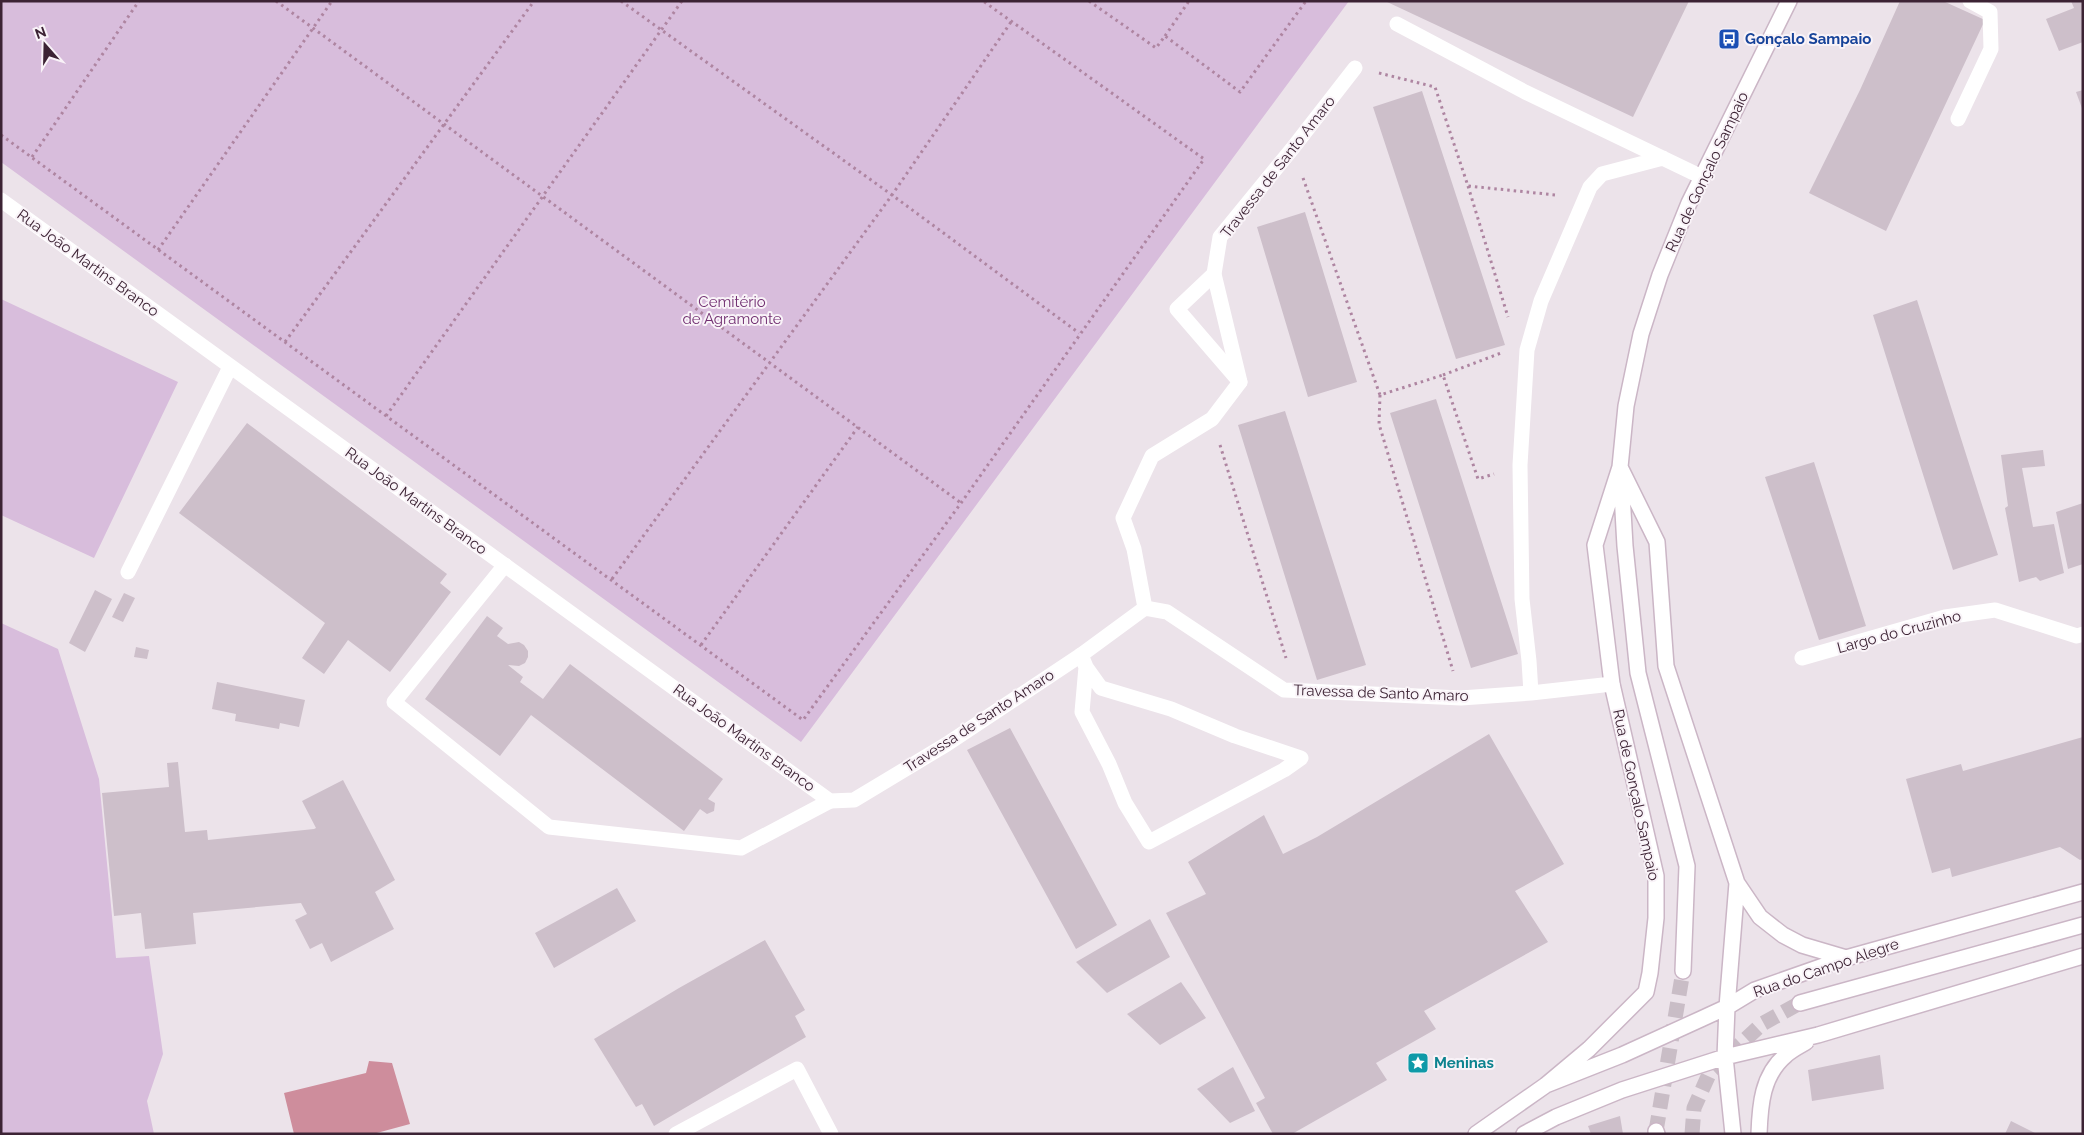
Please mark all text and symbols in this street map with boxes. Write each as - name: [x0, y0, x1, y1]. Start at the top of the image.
- north arrow: [20, 20, 70, 70]
- text: N: [33, 23, 48, 42]
- bus stop icon: Gonçalo Sampaio: [1717, 27, 1741, 51]
- place label: Gonçalo Sampaio: [1745, 30, 1871, 48]
- street label: Rua de Gonçalo Sampaio: [1662, 89, 1752, 255]
- street label: Travessa de Santo Amaro: [1217, 92, 1339, 242]
- street label: Rua João Martins Branco: [14, 205, 163, 321]
- park label: Cemitério de Agramonte: [682, 293, 782, 328]
- street label: Rua João Martins Branco: [342, 443, 491, 559]
- street label: Largo do Cruzinho: [1835, 607, 1963, 657]
- street label: Travessa de Santo Amaro: [901, 666, 1057, 776]
- street label: Rua João Martins Branco: [670, 680, 819, 796]
- street label: Travessa de Santo Amaro: [1293, 681, 1469, 705]
- street label: Rua de Gonçalo Sampaio: [1609, 708, 1663, 882]
- street label: Rua do Campo Alegre: [1751, 935, 1901, 1001]
- place icon: Meninas: [1406, 1051, 1430, 1075]
- place label: Meninas: [1434, 1054, 1494, 1072]

